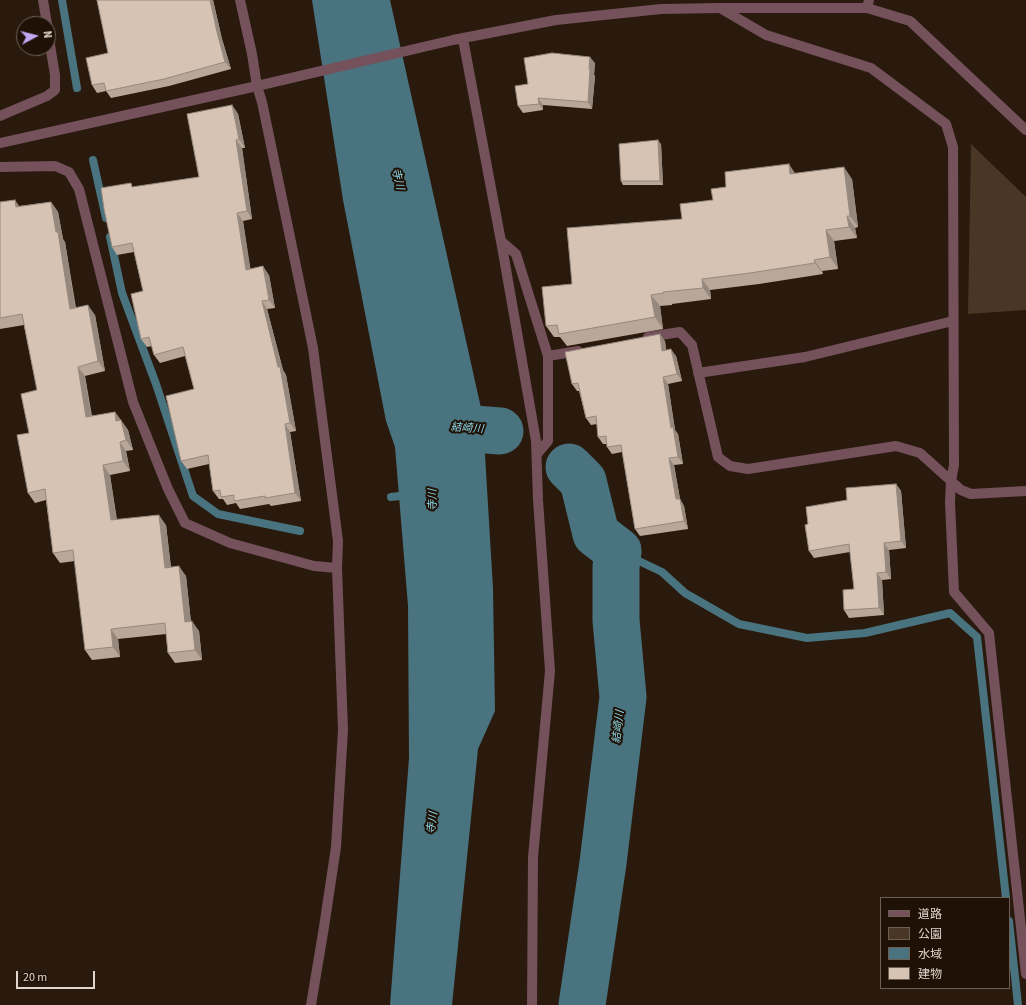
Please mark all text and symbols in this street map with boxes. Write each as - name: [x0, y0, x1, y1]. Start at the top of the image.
- north arrow: [16, 16, 56, 56]
- text: N: [40, 30, 55, 39]
- water label: 寺川: [388, 167, 406, 191]
- water label: 結崎川: [450, 421, 484, 437]
- water label: 寺川: [427, 489, 441, 511]
- water label: 結崎川: [610, 710, 628, 744]
- water label: 寺川: [425, 811, 441, 835]
- legend: [880, 897, 1010, 989]
- text: 道路: [918, 906, 942, 923]
- text: 公園: [918, 926, 942, 943]
- text: 水域: [918, 946, 942, 963]
- scale bar: [18, 963, 97, 989]
- text: 建物: [918, 966, 942, 983]
- text: 20 m: [23, 969, 47, 986]

